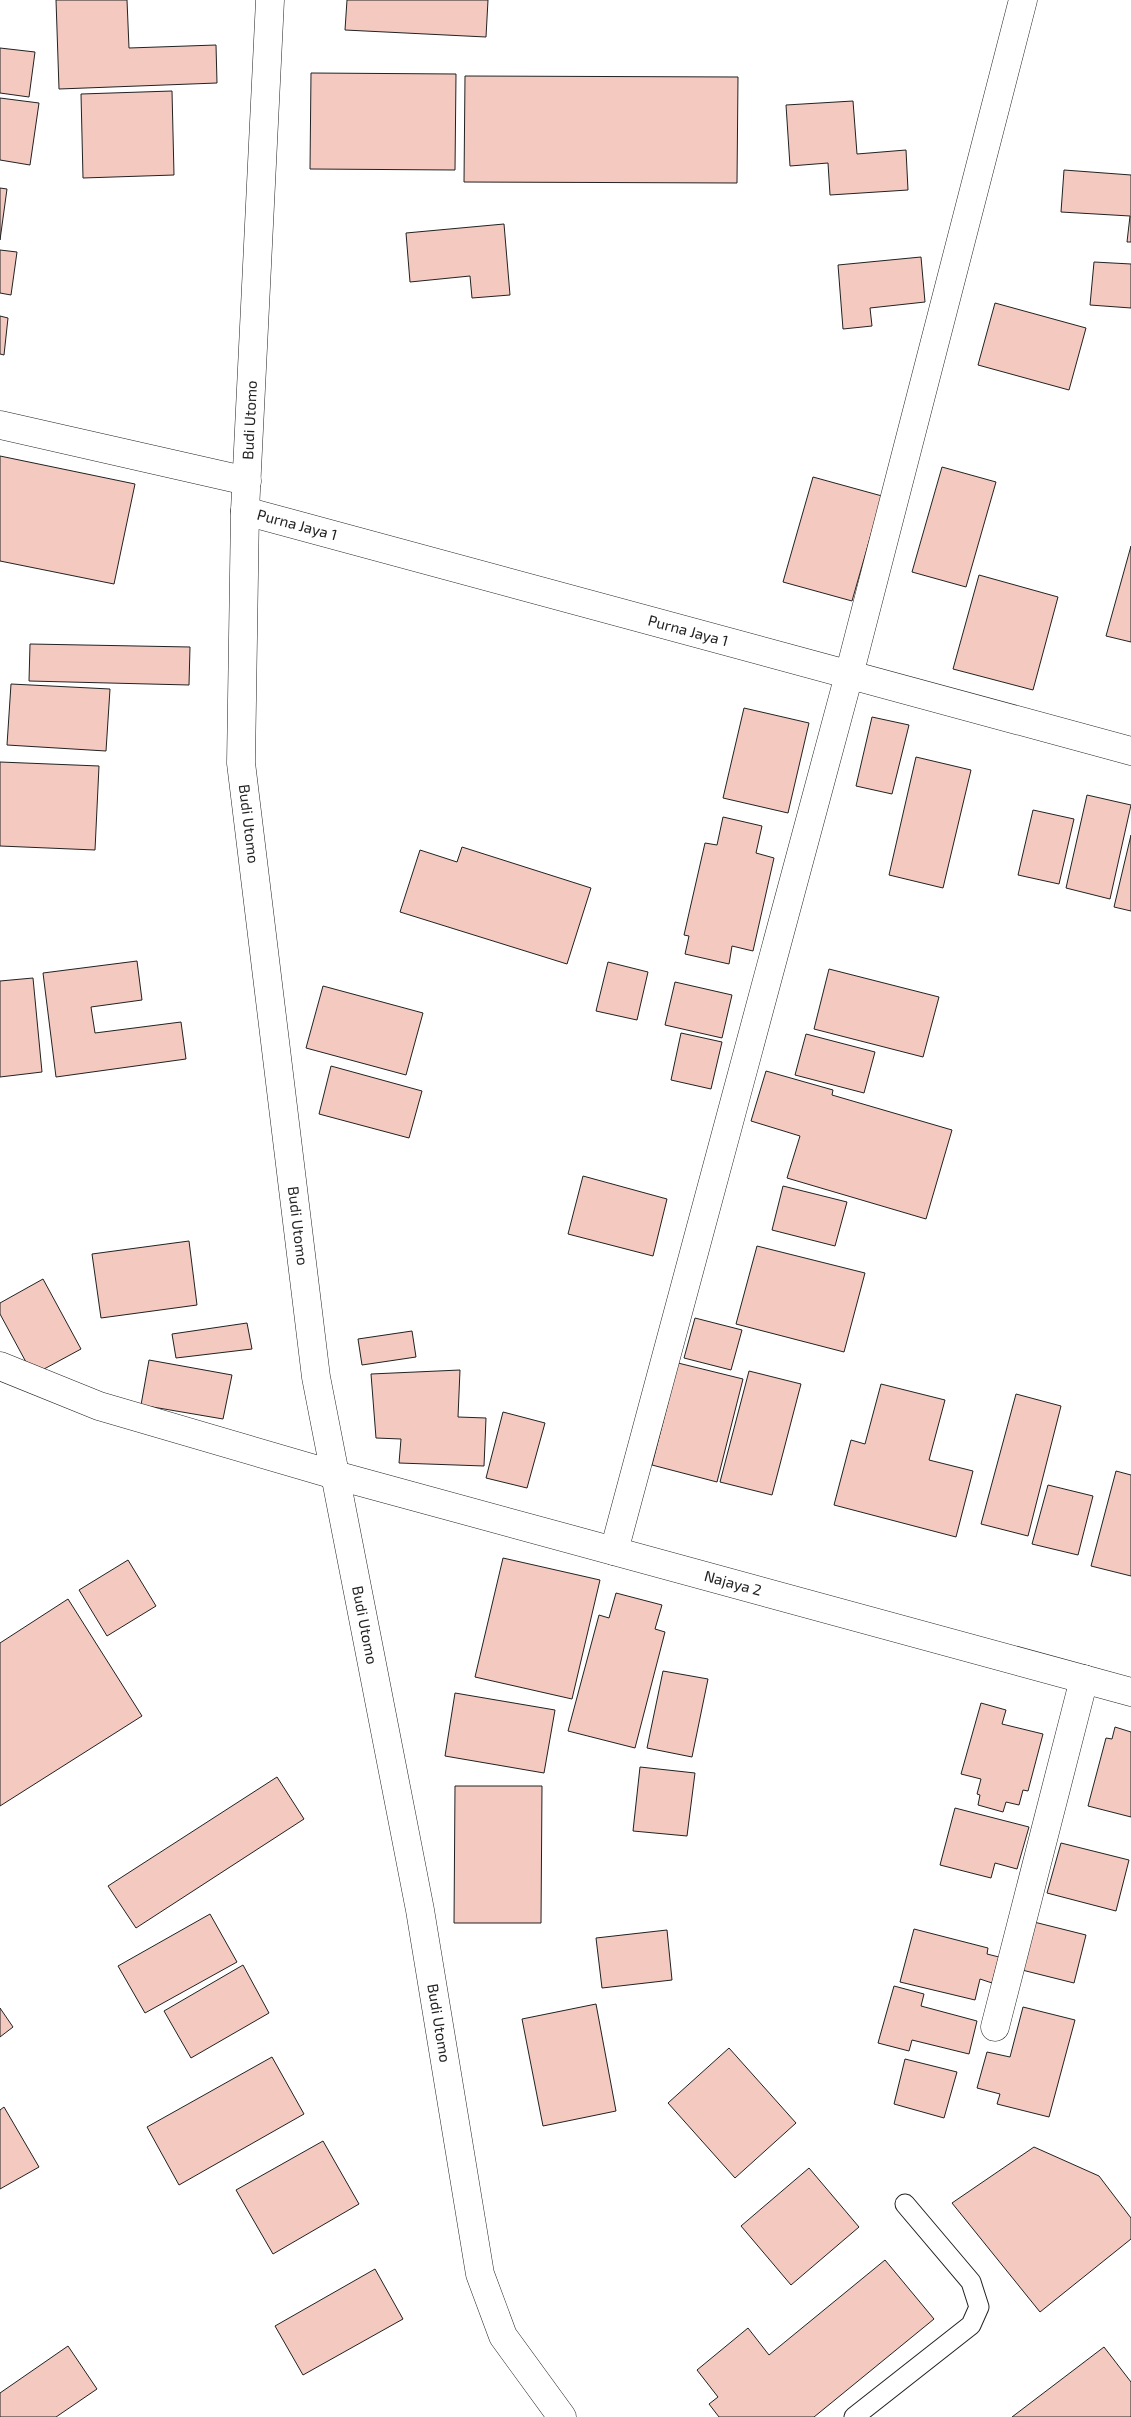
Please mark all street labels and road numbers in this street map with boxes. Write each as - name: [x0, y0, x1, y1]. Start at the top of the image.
- street label: Budi Utomo: [238, 380, 260, 460]
- street label: Purna Jaya 1: [255, 505, 339, 544]
- street label: Purna Jaya 1: [646, 611, 730, 649]
- street label: Budi Utomo: [236, 783, 263, 864]
- street label: Budi Utomo: [285, 1185, 312, 1266]
- street label: Najaya 2: [702, 1566, 764, 1599]
- street label: Budi Utomo: [349, 1584, 382, 1666]
- street label: Budi Utomo: [424, 1982, 455, 2064]

